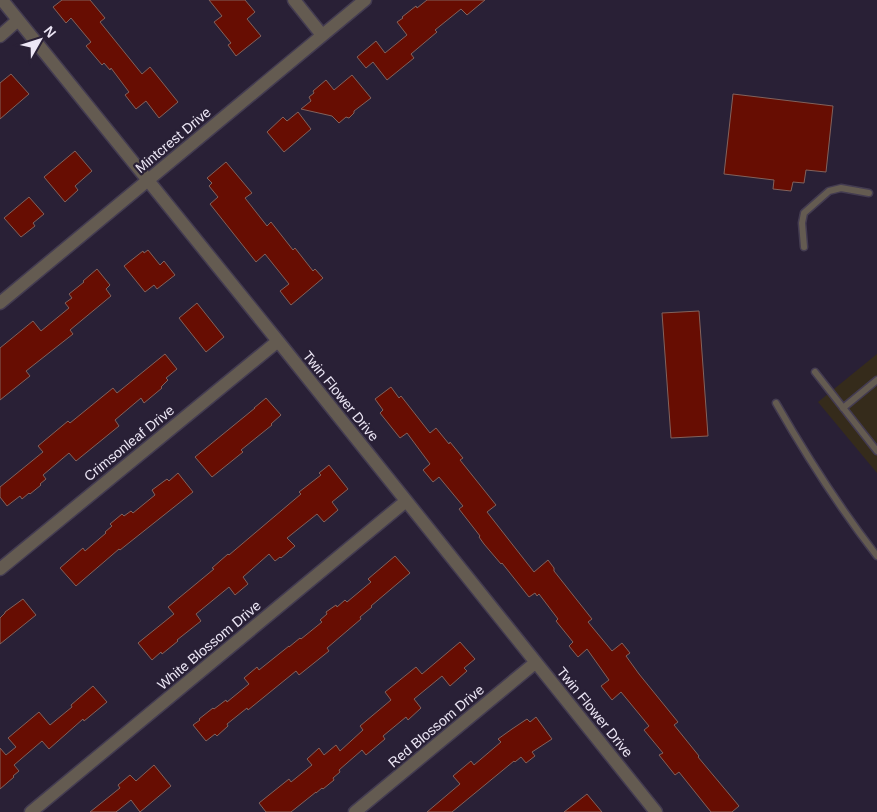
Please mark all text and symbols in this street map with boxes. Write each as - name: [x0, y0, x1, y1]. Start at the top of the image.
- north arrow: [15, 15, 65, 65]
- text: N: [41, 23, 60, 41]
- street label: Mintcrest Drive: [132, 104, 214, 176]
- street label: Twin Flower Drive: [300, 348, 382, 444]
- street label: Crimsonleaf Drive: [81, 402, 177, 484]
- street label: White Blossom Drive: [154, 597, 264, 693]
- street label: Twin Flower Drive: [554, 664, 636, 760]
- street label: Red Blossom Drive: [385, 681, 487, 771]

